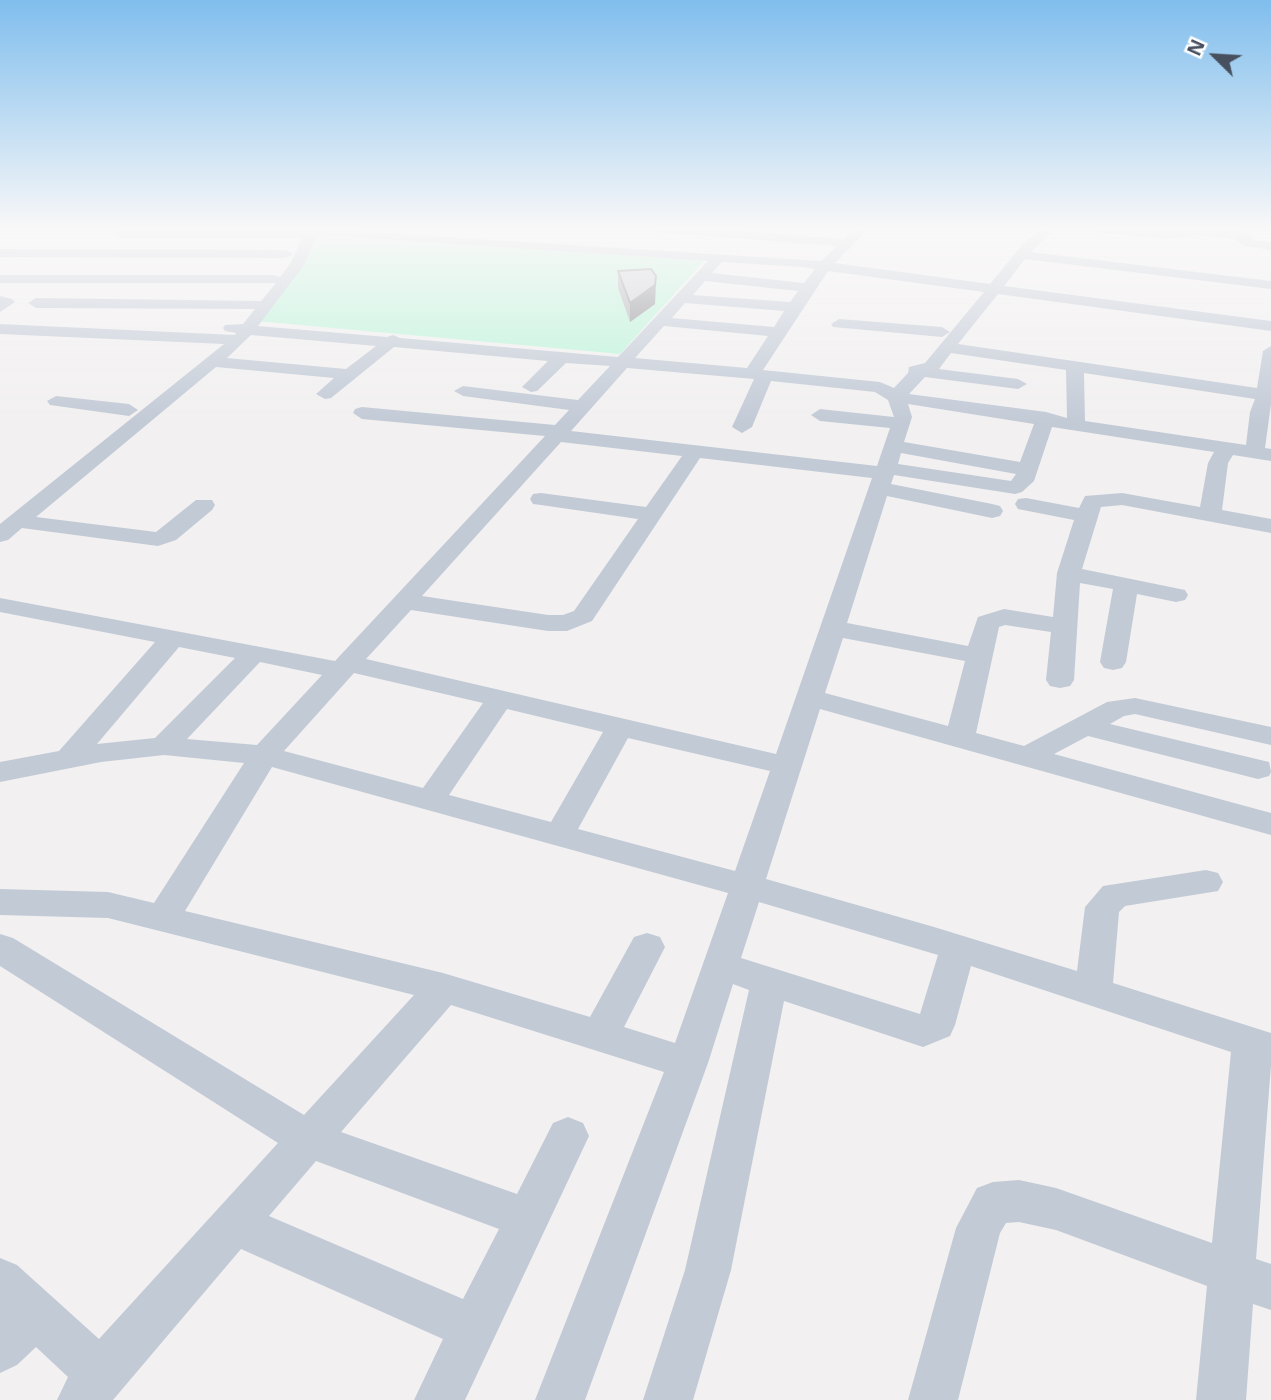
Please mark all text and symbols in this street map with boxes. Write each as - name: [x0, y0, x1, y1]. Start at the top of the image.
- north arrow: [1180, 21, 1250, 91]
- text: N: [1181, 35, 1211, 60]

